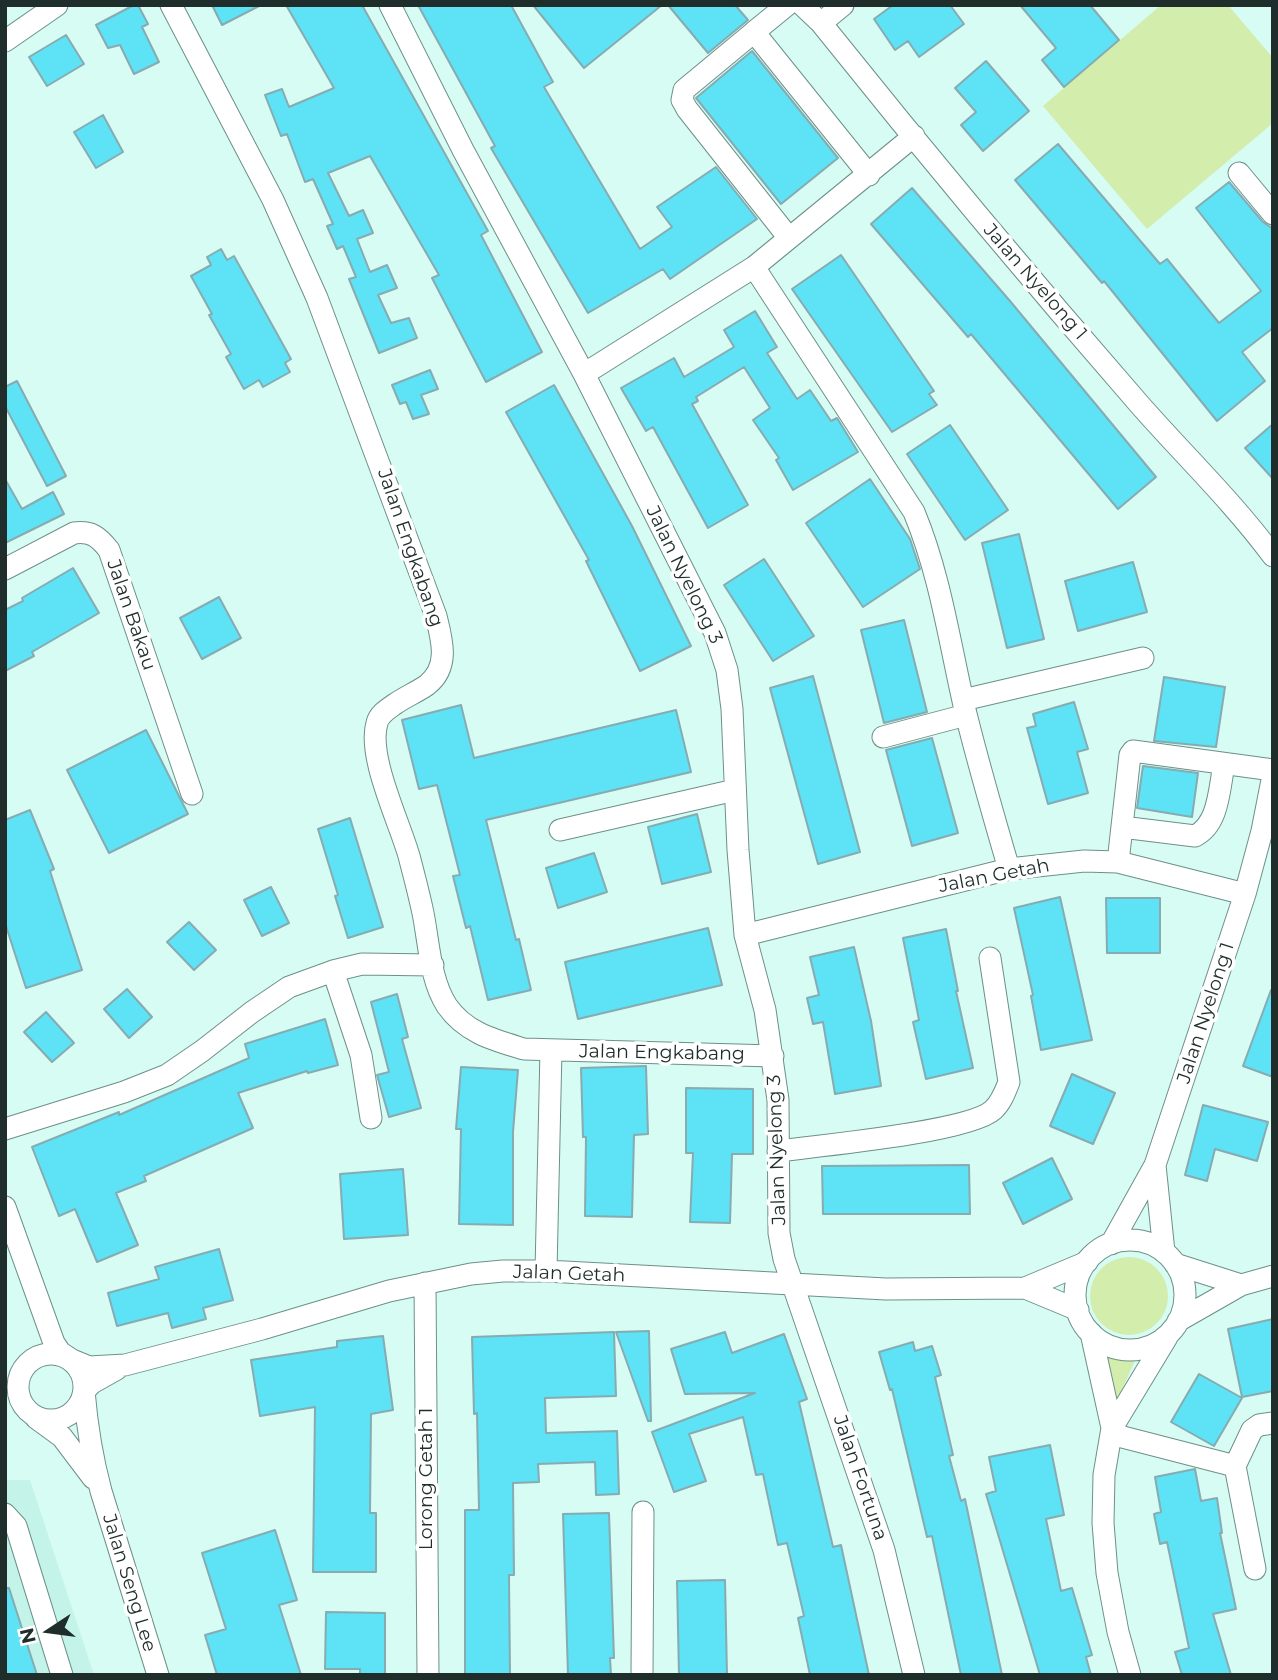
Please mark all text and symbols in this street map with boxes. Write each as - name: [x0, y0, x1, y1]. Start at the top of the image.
- street label: Jalan Nyelong 1: [978, 219, 1092, 345]
- street label: Jalan Engkabang: [372, 466, 448, 630]
- street label: Jalan Nyelong 3: [641, 502, 727, 648]
- street label: Jalan Bakau: [101, 557, 161, 673]
- street label: Jalan Getah: [937, 854, 1051, 898]
- street label: Jalan Nyelong 1: [1173, 940, 1239, 1086]
- street label: Jalan Engkabang: [579, 1040, 745, 1066]
- street label: Jalan Nyelong 3: [763, 1074, 791, 1226]
- street label: Jalan Getah: [512, 1261, 626, 1287]
- street label: Lorong Getah 1: [415, 1408, 437, 1550]
- street label: Jalan Fortuna: [828, 1412, 892, 1544]
- street label: Jalan Seng Lee: [97, 1511, 161, 1655]
- north arrow: [14, 1596, 84, 1666]
- text: N: [15, 1626, 41, 1646]

